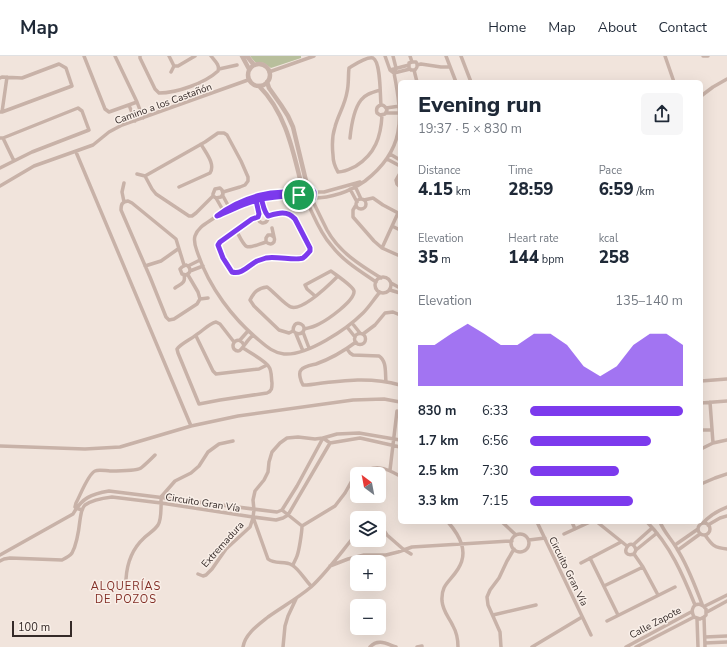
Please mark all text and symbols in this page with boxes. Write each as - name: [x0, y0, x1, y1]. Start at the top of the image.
- text: Map: [20, 15, 58, 41]
- text: Home: [488, 18, 526, 37]
- text: Map: [548, 18, 576, 37]
- text: About: [598, 18, 637, 37]
- text: Contact: [659, 18, 707, 37]
- street label: Camino a los Castañón: [113, 80, 214, 128]
- text: Evening run: [418, 90, 542, 120]
- button: share: [641, 93, 683, 135]
- text: 19:37 · 5 × 830 m: [418, 120, 522, 138]
- text: Distance: [418, 163, 461, 178]
- text: Time: [508, 163, 533, 178]
- text: Pace: [599, 163, 622, 178]
- pin: [282, 178, 316, 212]
- text: 4.15: [418, 178, 453, 201]
- text: 28:59: [508, 178, 554, 201]
- text: 6:59: [599, 178, 634, 201]
- icon: arrive: [288, 184, 310, 206]
- text: km: [453, 184, 471, 199]
- text: /km: [634, 184, 655, 199]
- text: Elevation: [418, 231, 464, 246]
- text: Heart rate: [508, 231, 559, 246]
- text: kcal: [599, 231, 618, 246]
- text: 35: [418, 246, 438, 269]
- text: 144: [508, 246, 539, 269]
- text: 258: [599, 246, 629, 269]
- text: m: [438, 252, 451, 267]
- text: bpm: [539, 252, 564, 267]
- text: Elevation: [418, 292, 472, 310]
- text: 135–140 m: [615, 292, 683, 310]
- text: 830 m: [418, 402, 456, 420]
- text: 6:33: [482, 402, 508, 420]
- text: 1.7 km: [418, 432, 459, 450]
- text: 6:56: [482, 432, 508, 450]
- text: 2.5 km: [418, 462, 459, 480]
- text: 7:30: [482, 462, 508, 480]
- north arrow: [350, 467, 386, 503]
- map controls: [350, 467, 386, 635]
- street label: Circuito Gran Vía: [164, 490, 241, 516]
- text: 3.3 km: [418, 492, 459, 510]
- text: 7:15: [482, 492, 508, 510]
- button: layers: [350, 511, 386, 547]
- street label: Extremadura: [198, 519, 247, 571]
- street label: Circuito Gran Vía: [545, 534, 591, 608]
- button: +: [350, 555, 386, 591]
- district label: ALQUERÍAS DE POZOS: [91, 578, 161, 607]
- button: −: [350, 599, 386, 635]
- street label: Calle Zapote: [627, 603, 684, 642]
- scale bar: [12, 619, 72, 638]
- text: 100 m: [18, 620, 50, 635]

